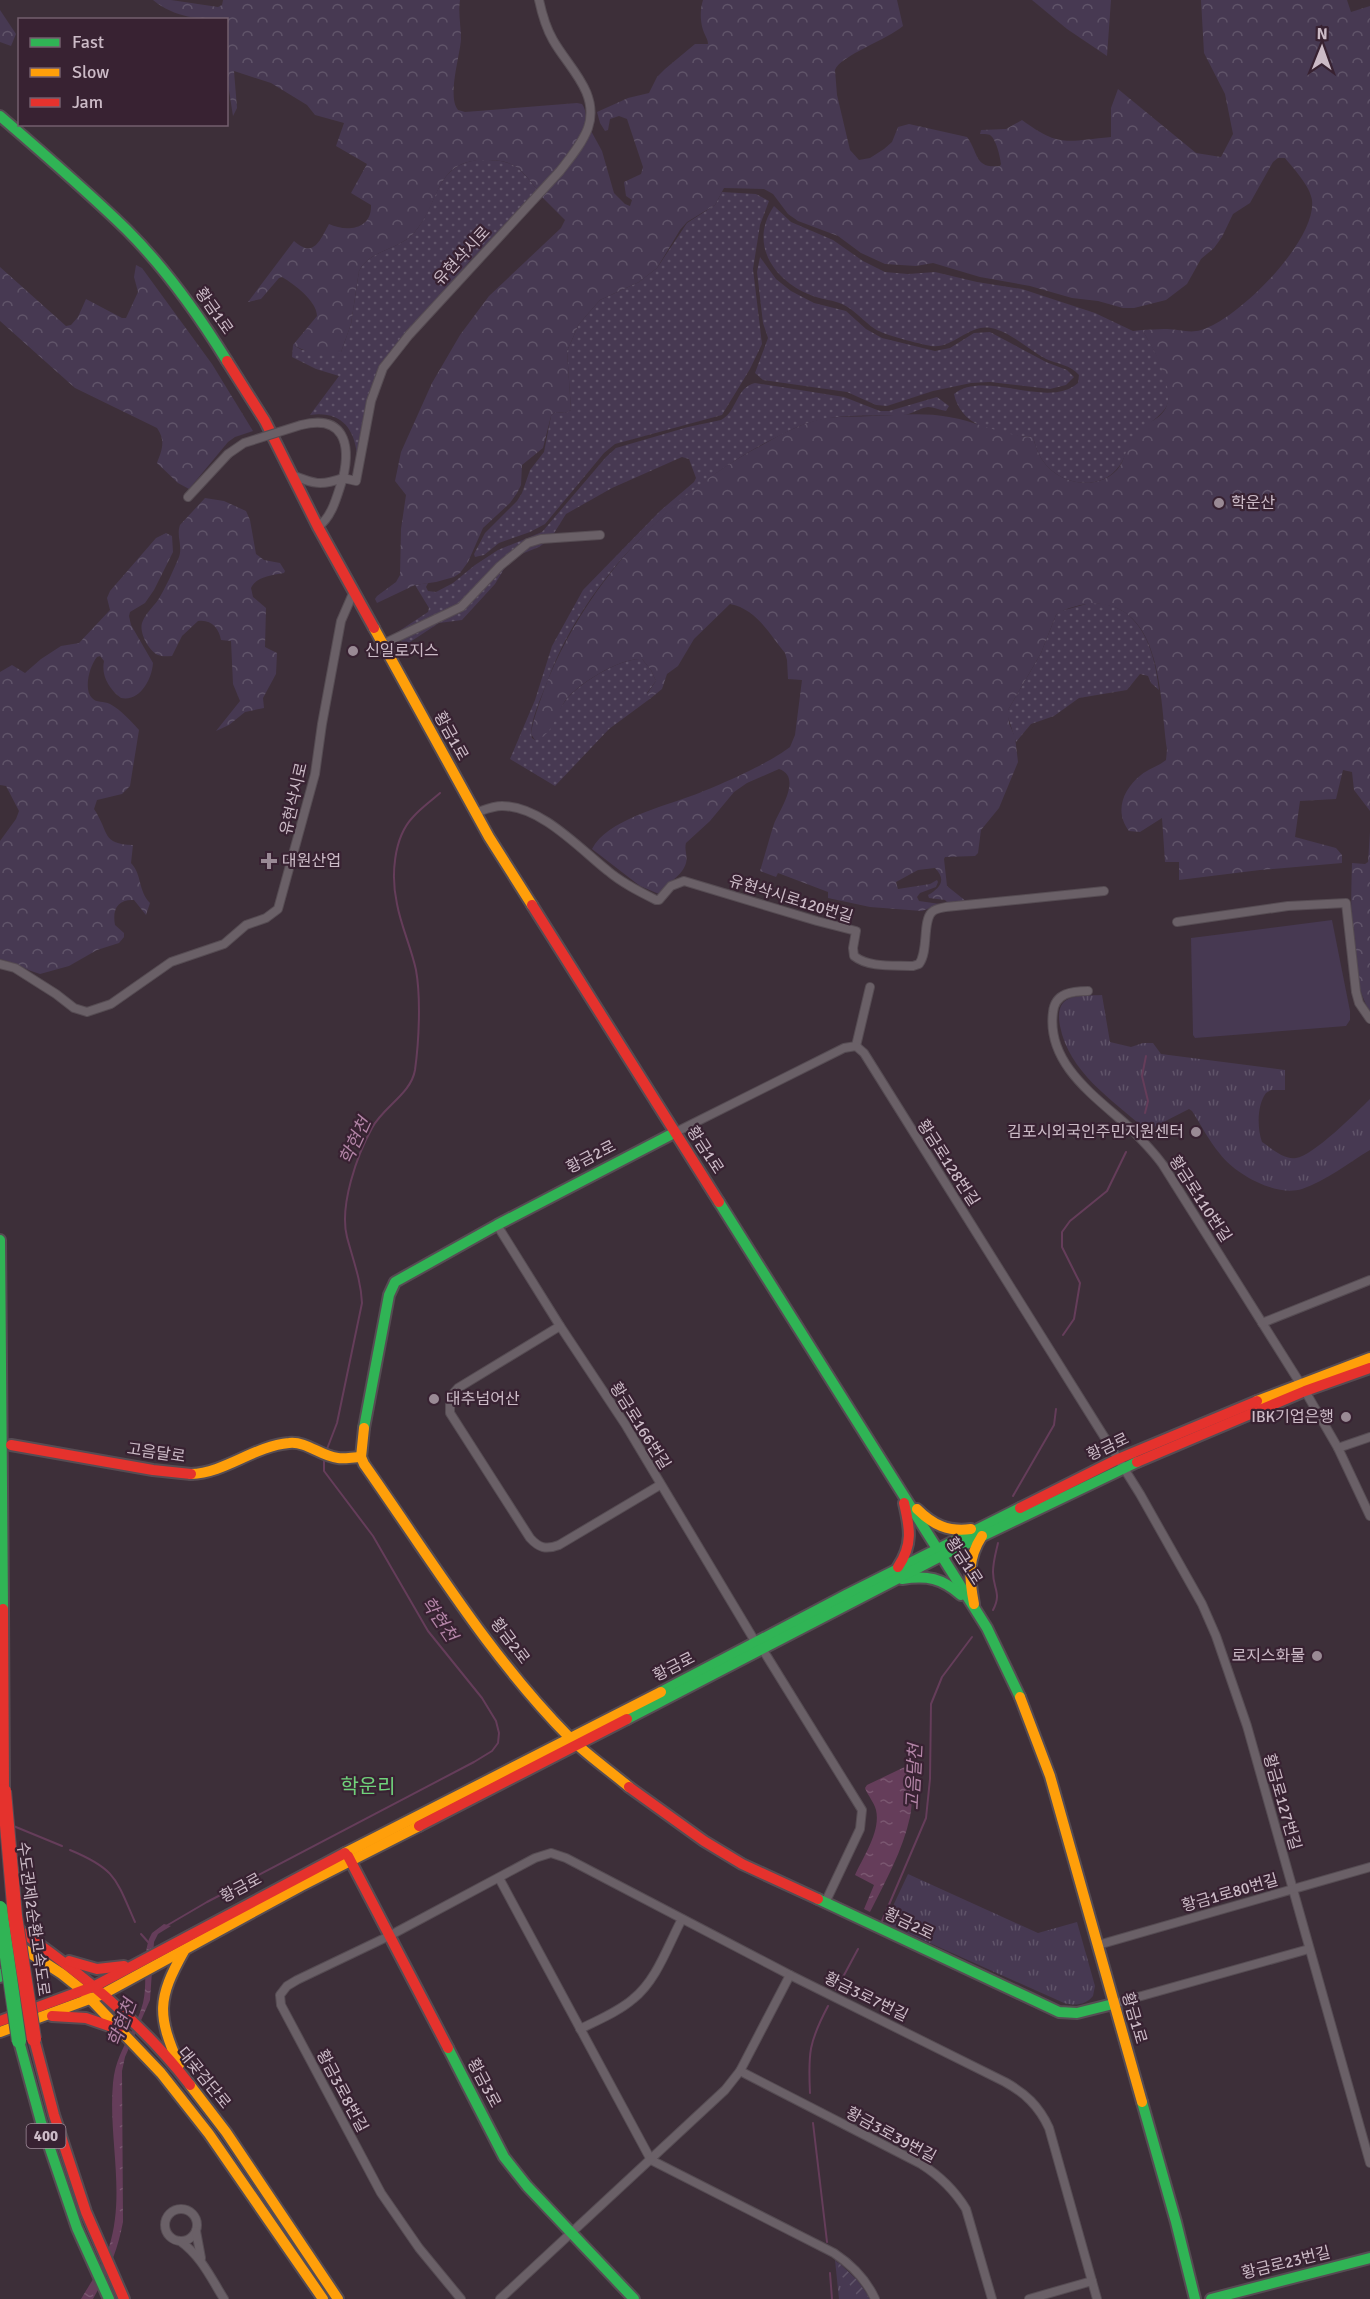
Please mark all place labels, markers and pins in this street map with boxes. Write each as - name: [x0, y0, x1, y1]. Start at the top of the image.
- place label: 학운산: [1231, 493, 1275, 513]
- marker: 학운산: [1212, 496, 1226, 510]
- place label: 신일로지스: [365, 641, 439, 661]
- marker: 신일로지스: [346, 644, 360, 658]
- place label: 대원산업: [282, 851, 341, 871]
- marker: 대원산업: [260, 852, 278, 870]
- place label: 김포시외국인주민지원센터: [1007, 1122, 1184, 1142]
- marker: 김포시외국인주민지원센터: [1189, 1125, 1203, 1139]
- place label: 대추넘어산: [446, 1389, 520, 1409]
- marker: 대추넘어산: [427, 1392, 441, 1406]
- place label: IBK기업은행: [1251, 1407, 1334, 1427]
- marker: IBK기업은행: [1339, 1410, 1353, 1424]
- place label: 로지스화물: [1231, 1646, 1305, 1666]
- marker: 로지스화물: [1310, 1649, 1324, 1663]

